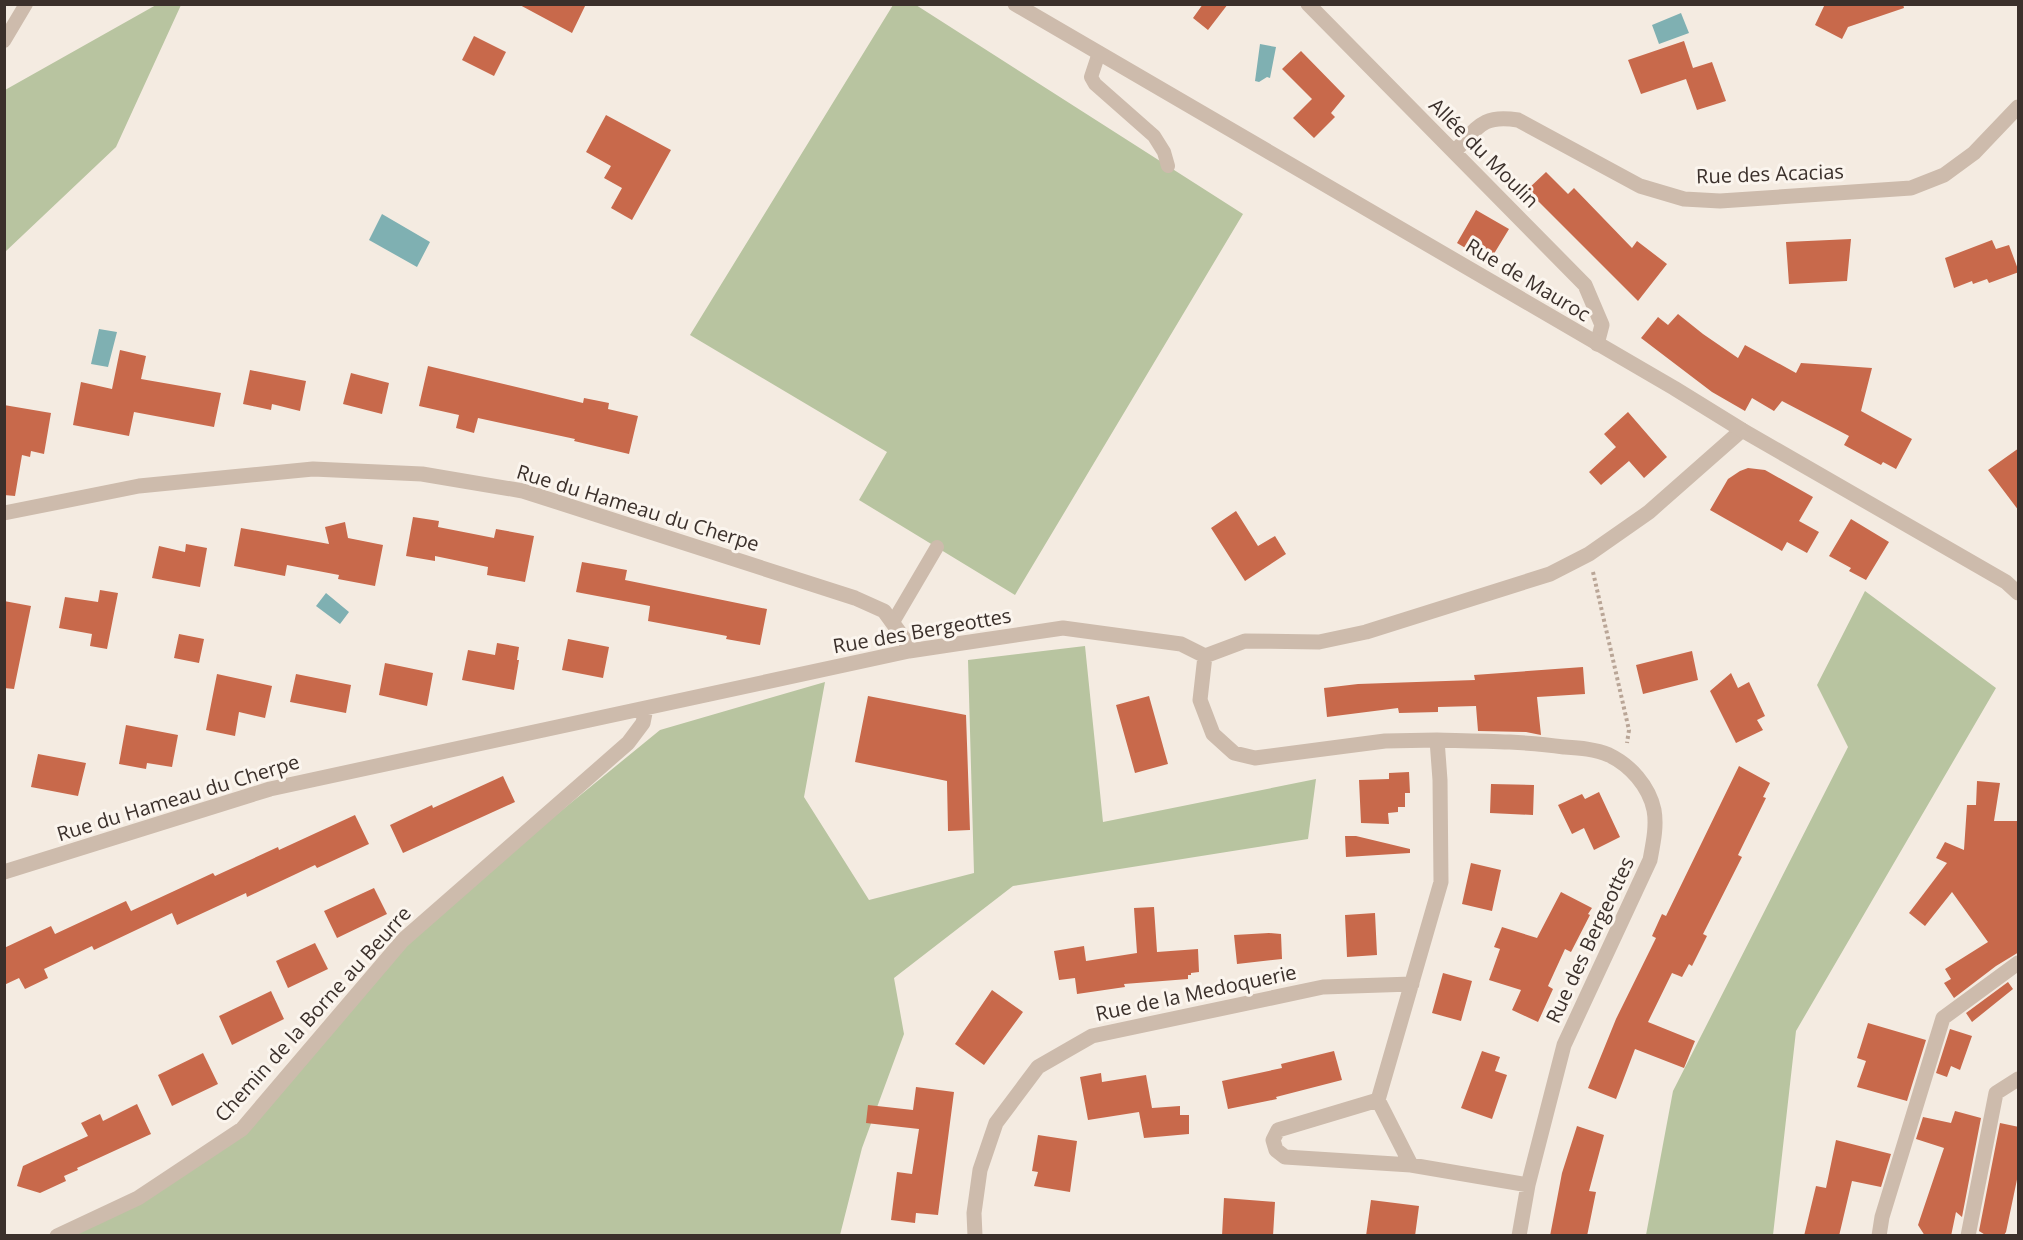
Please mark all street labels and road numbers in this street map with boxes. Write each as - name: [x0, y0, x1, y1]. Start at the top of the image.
- street label: Allée du Moulin: [1424, 92, 1545, 213]
- street label: Rue des Acacias: [1696, 157, 1844, 190]
- street label: Rue de Mauroc: [1461, 232, 1596, 327]
- street label: Rue du Hameau du Cherpe: [514, 458, 763, 557]
- street label: Rue des Bergeottes: [831, 602, 1013, 659]
- street label: Rue du Hameau du Cherpe: [53, 748, 302, 847]
- street label: Rue des Bergeottes: [1539, 852, 1640, 1027]
- street label: Chemin de la Borne au Beurre: [208, 900, 417, 1127]
- street label: Rue de la Medoquerie: [1093, 958, 1299, 1027]

